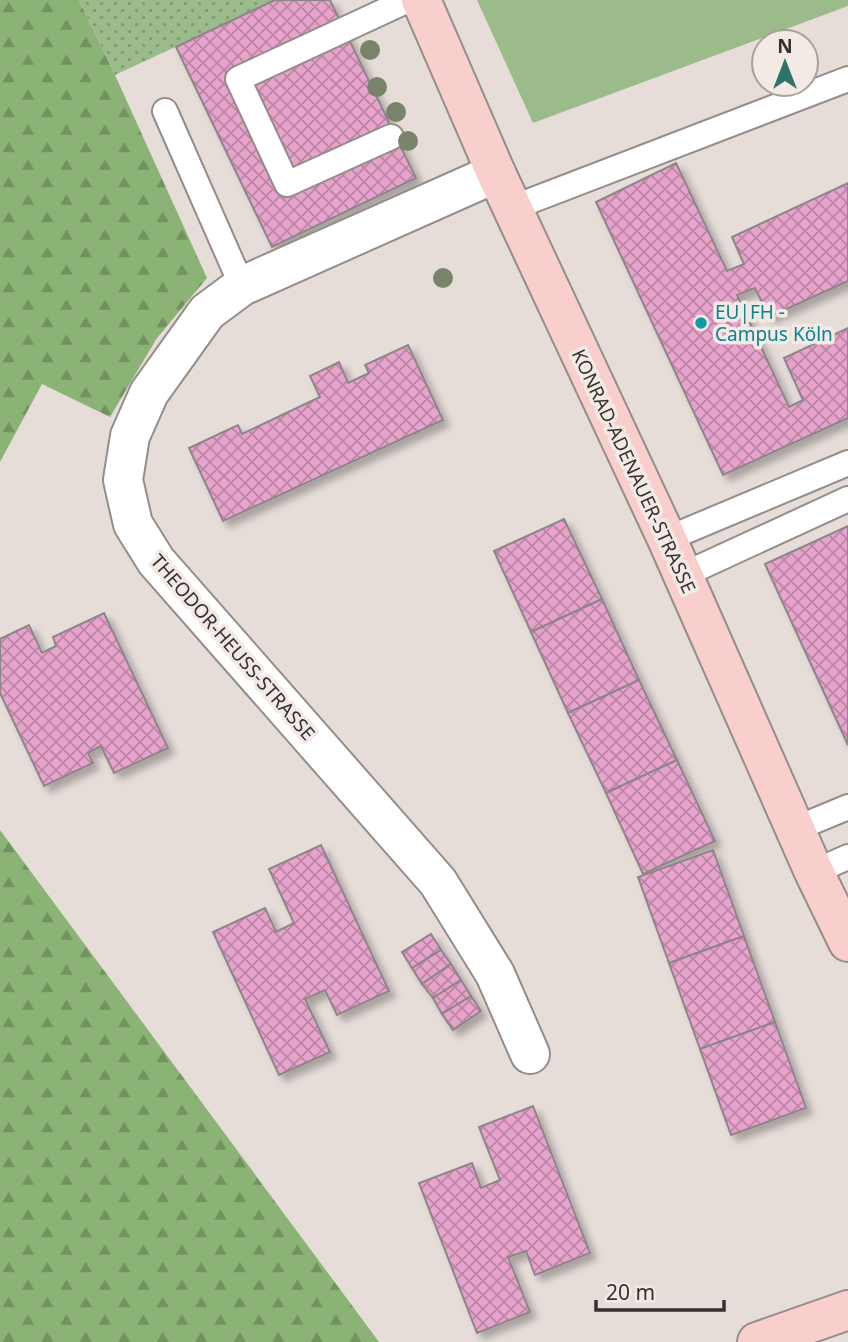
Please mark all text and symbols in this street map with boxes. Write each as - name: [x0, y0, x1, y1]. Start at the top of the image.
- north arrow: [750, 28, 820, 98]
- text: N: [777, 33, 793, 59]
- place label: EU|FH - Campus Köln: [715, 299, 833, 347]
- marker: EU|FH - Campus Köln: [693, 315, 709, 331]
- street label: KONRAD-ADENAUER-STRASSE: [566, 345, 702, 597]
- street label: THEODOR-HEUSS-STRASSE: [145, 548, 321, 746]
- scale bar: [596, 1268, 724, 1312]
- text: 20 m: [606, 1278, 655, 1306]

